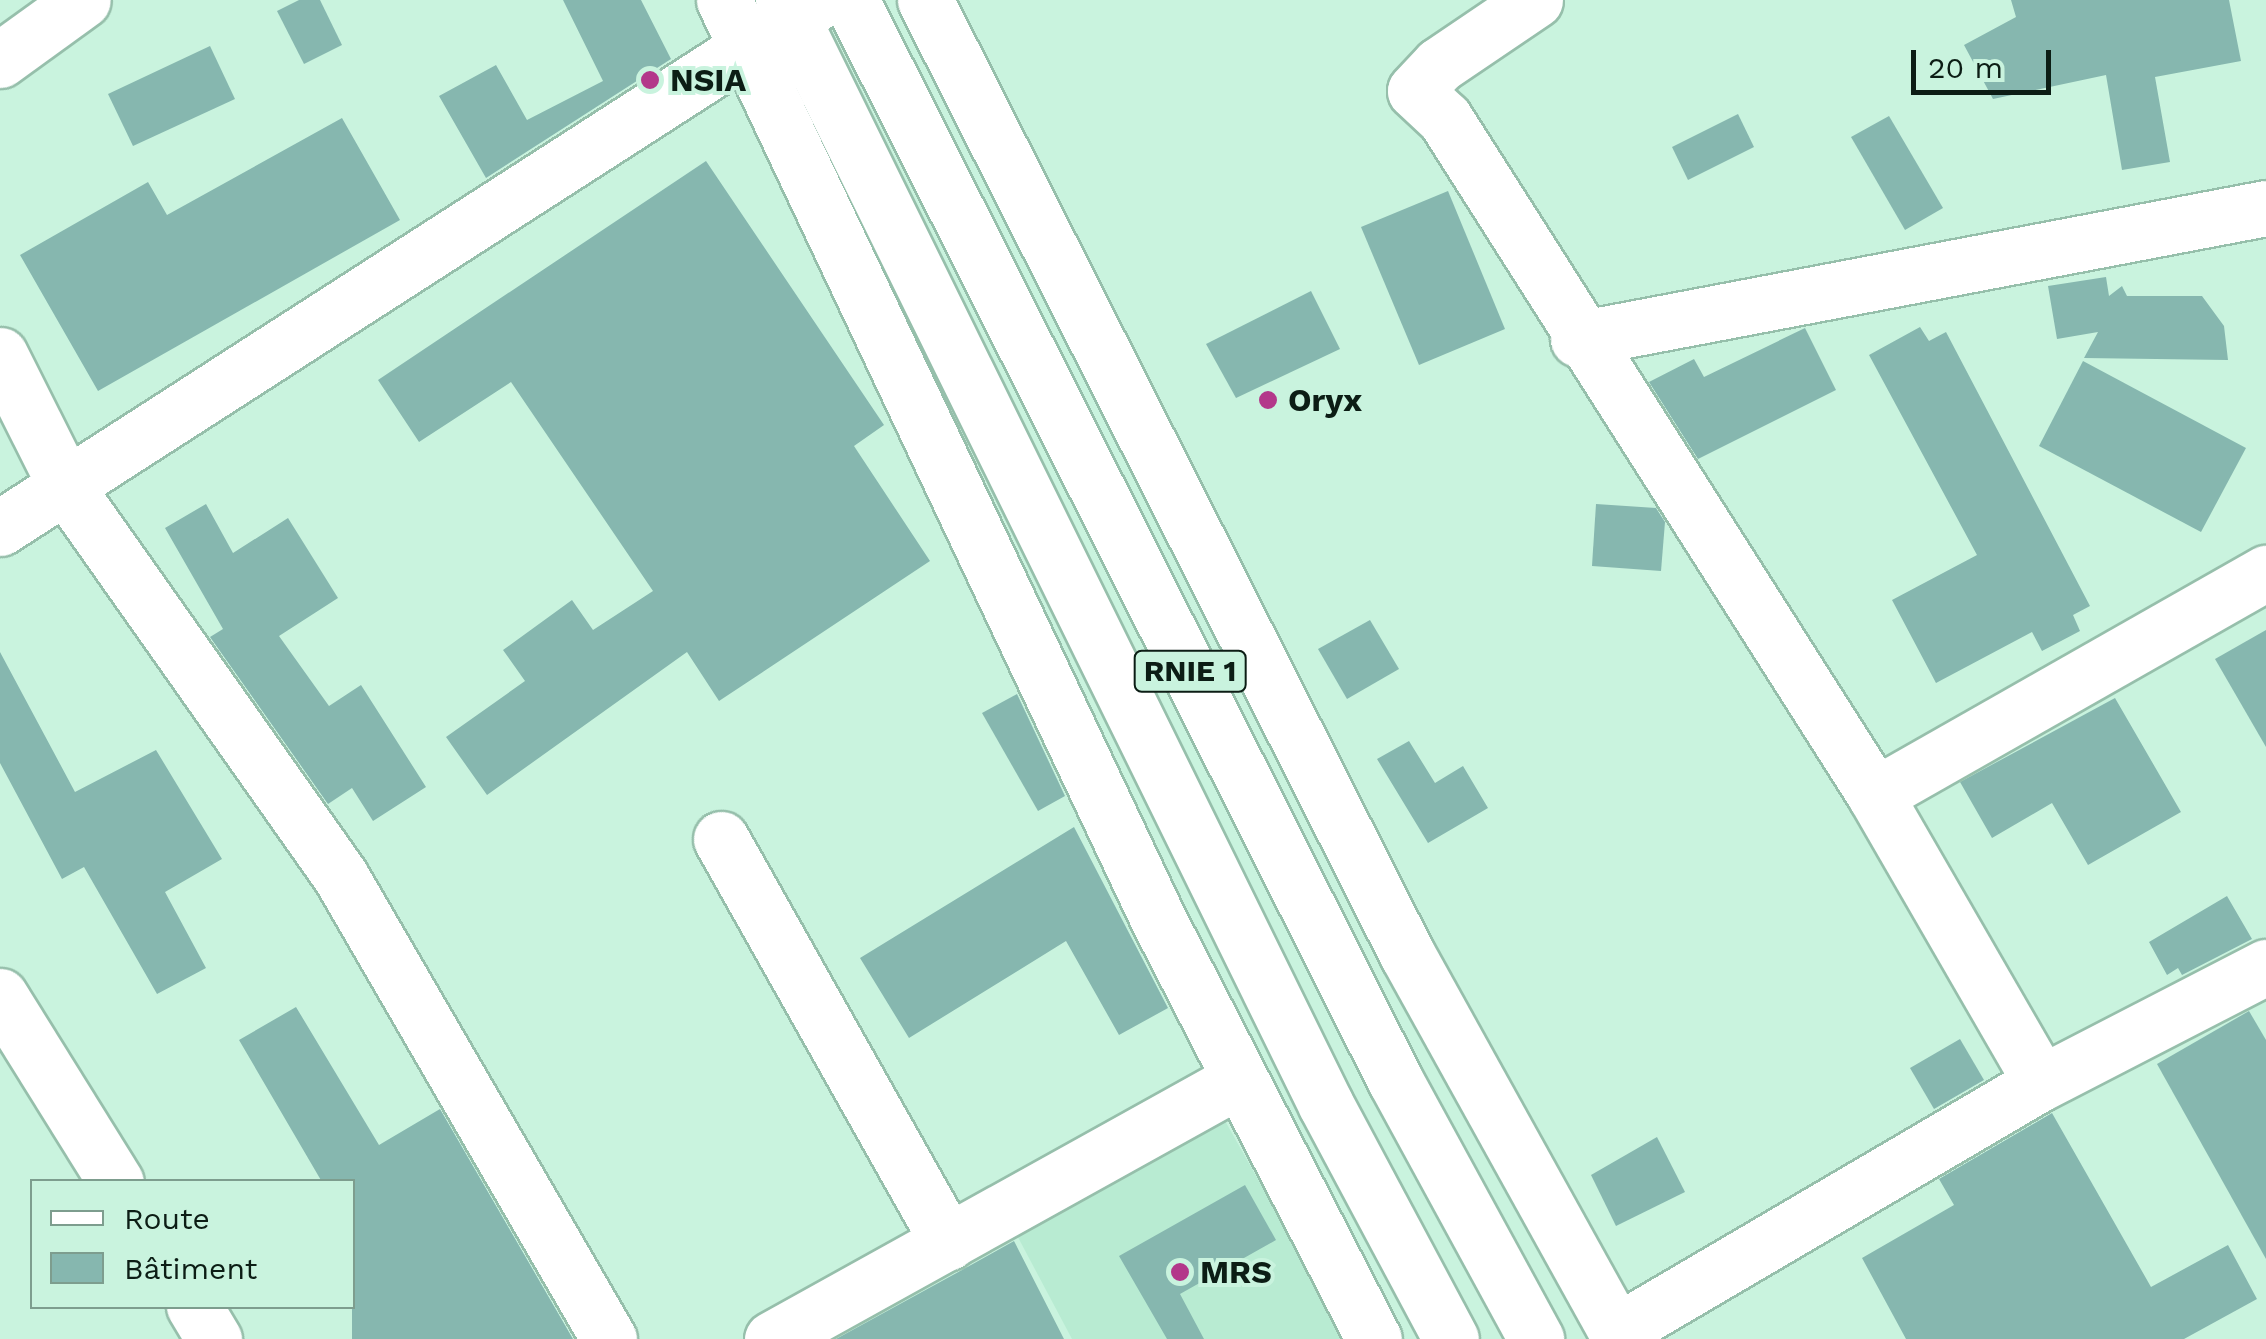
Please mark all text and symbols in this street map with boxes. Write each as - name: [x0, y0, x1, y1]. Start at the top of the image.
- scale bar: [1916, 30, 2056, 92]
- text: 20 m: [1928, 50, 2003, 85]
- place label: NSIA: [670, 61, 746, 99]
- marker: NSIA: [639, 69, 661, 91]
- place label: Oryx: [1288, 381, 1362, 419]
- marker: Oryx: [1257, 389, 1279, 411]
- road number: RNIE 1: [1132, 646, 1248, 696]
- legend: [30, 1179, 355, 1309]
- text: Route: [124, 1201, 210, 1236]
- text: Bâtiment: [124, 1251, 257, 1286]
- place label: MRS: [1200, 1253, 1272, 1291]
- marker: MRS: [1169, 1261, 1191, 1283]

